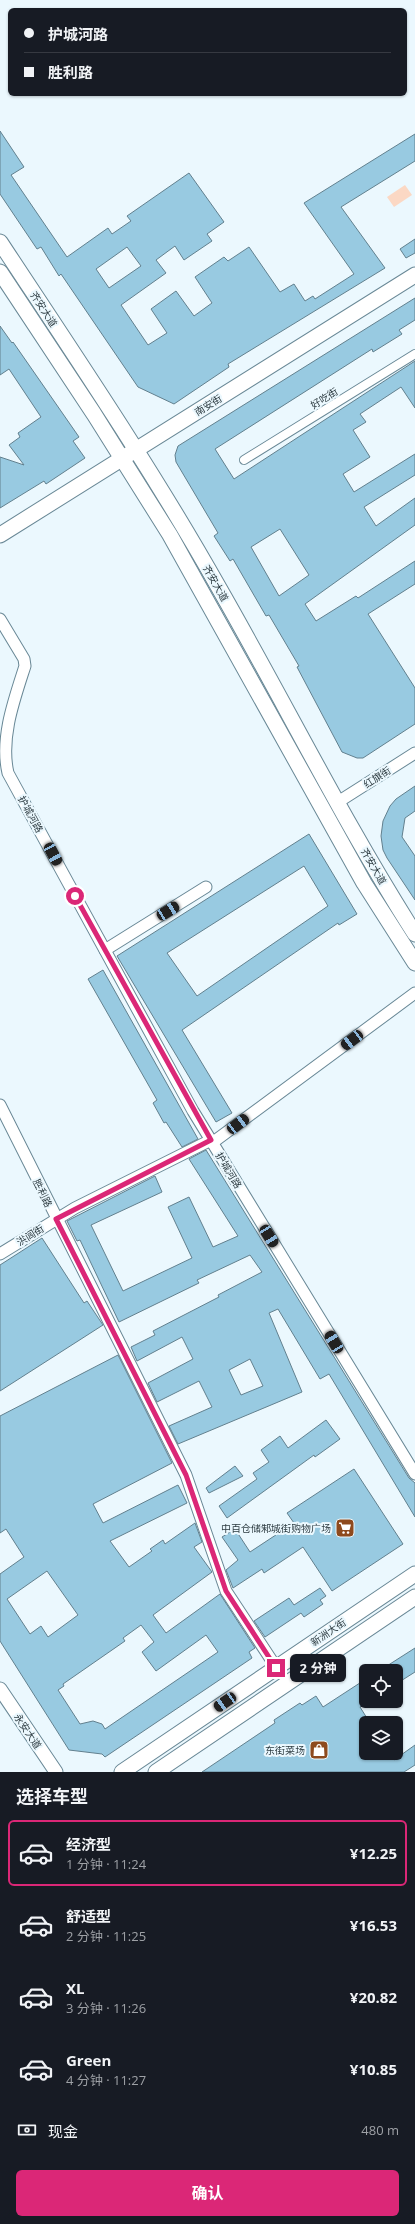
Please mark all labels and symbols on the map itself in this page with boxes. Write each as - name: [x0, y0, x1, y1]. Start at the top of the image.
- street label: 齐安大道: [27, 288, 61, 330]
- street label: 好吃街: [308, 384, 340, 412]
- street label: 南安街: [192, 391, 224, 419]
- street label: 齐安大道: [200, 562, 232, 604]
- street label: 红旗街: [361, 763, 393, 791]
- street label: 护城河路: [15, 793, 47, 835]
- car: [42, 841, 64, 867]
- street label: 齐安大道: [358, 845, 390, 887]
- route start: [66, 887, 84, 905]
- car: [155, 900, 181, 922]
- car: [339, 1028, 365, 1052]
- car: [225, 1112, 251, 1136]
- street label: 护城河路: [213, 1149, 245, 1191]
- street label: 胜利路: [30, 1176, 56, 1210]
- street label: 洪闾街: [14, 1221, 46, 1249]
- car: [258, 1223, 280, 1249]
- car: [323, 1329, 345, 1355]
- supermarket icon: 中百仓储邾城街购物广场: [334, 1517, 356, 1539]
- place label: 中百仓储邾城街购物广场: [221, 1521, 331, 1535]
- street label: 新洲大街: [308, 1615, 348, 1649]
- callout: 2 分钟: [290, 1654, 346, 1682]
- route end: [267, 1659, 285, 1677]
- car: [212, 1690, 238, 1714]
- street label: 永安大道: [11, 1711, 45, 1751]
- shop icon: 东街菜场: [308, 1739, 330, 1761]
- place label: 东街菜场: [265, 1743, 305, 1757]

